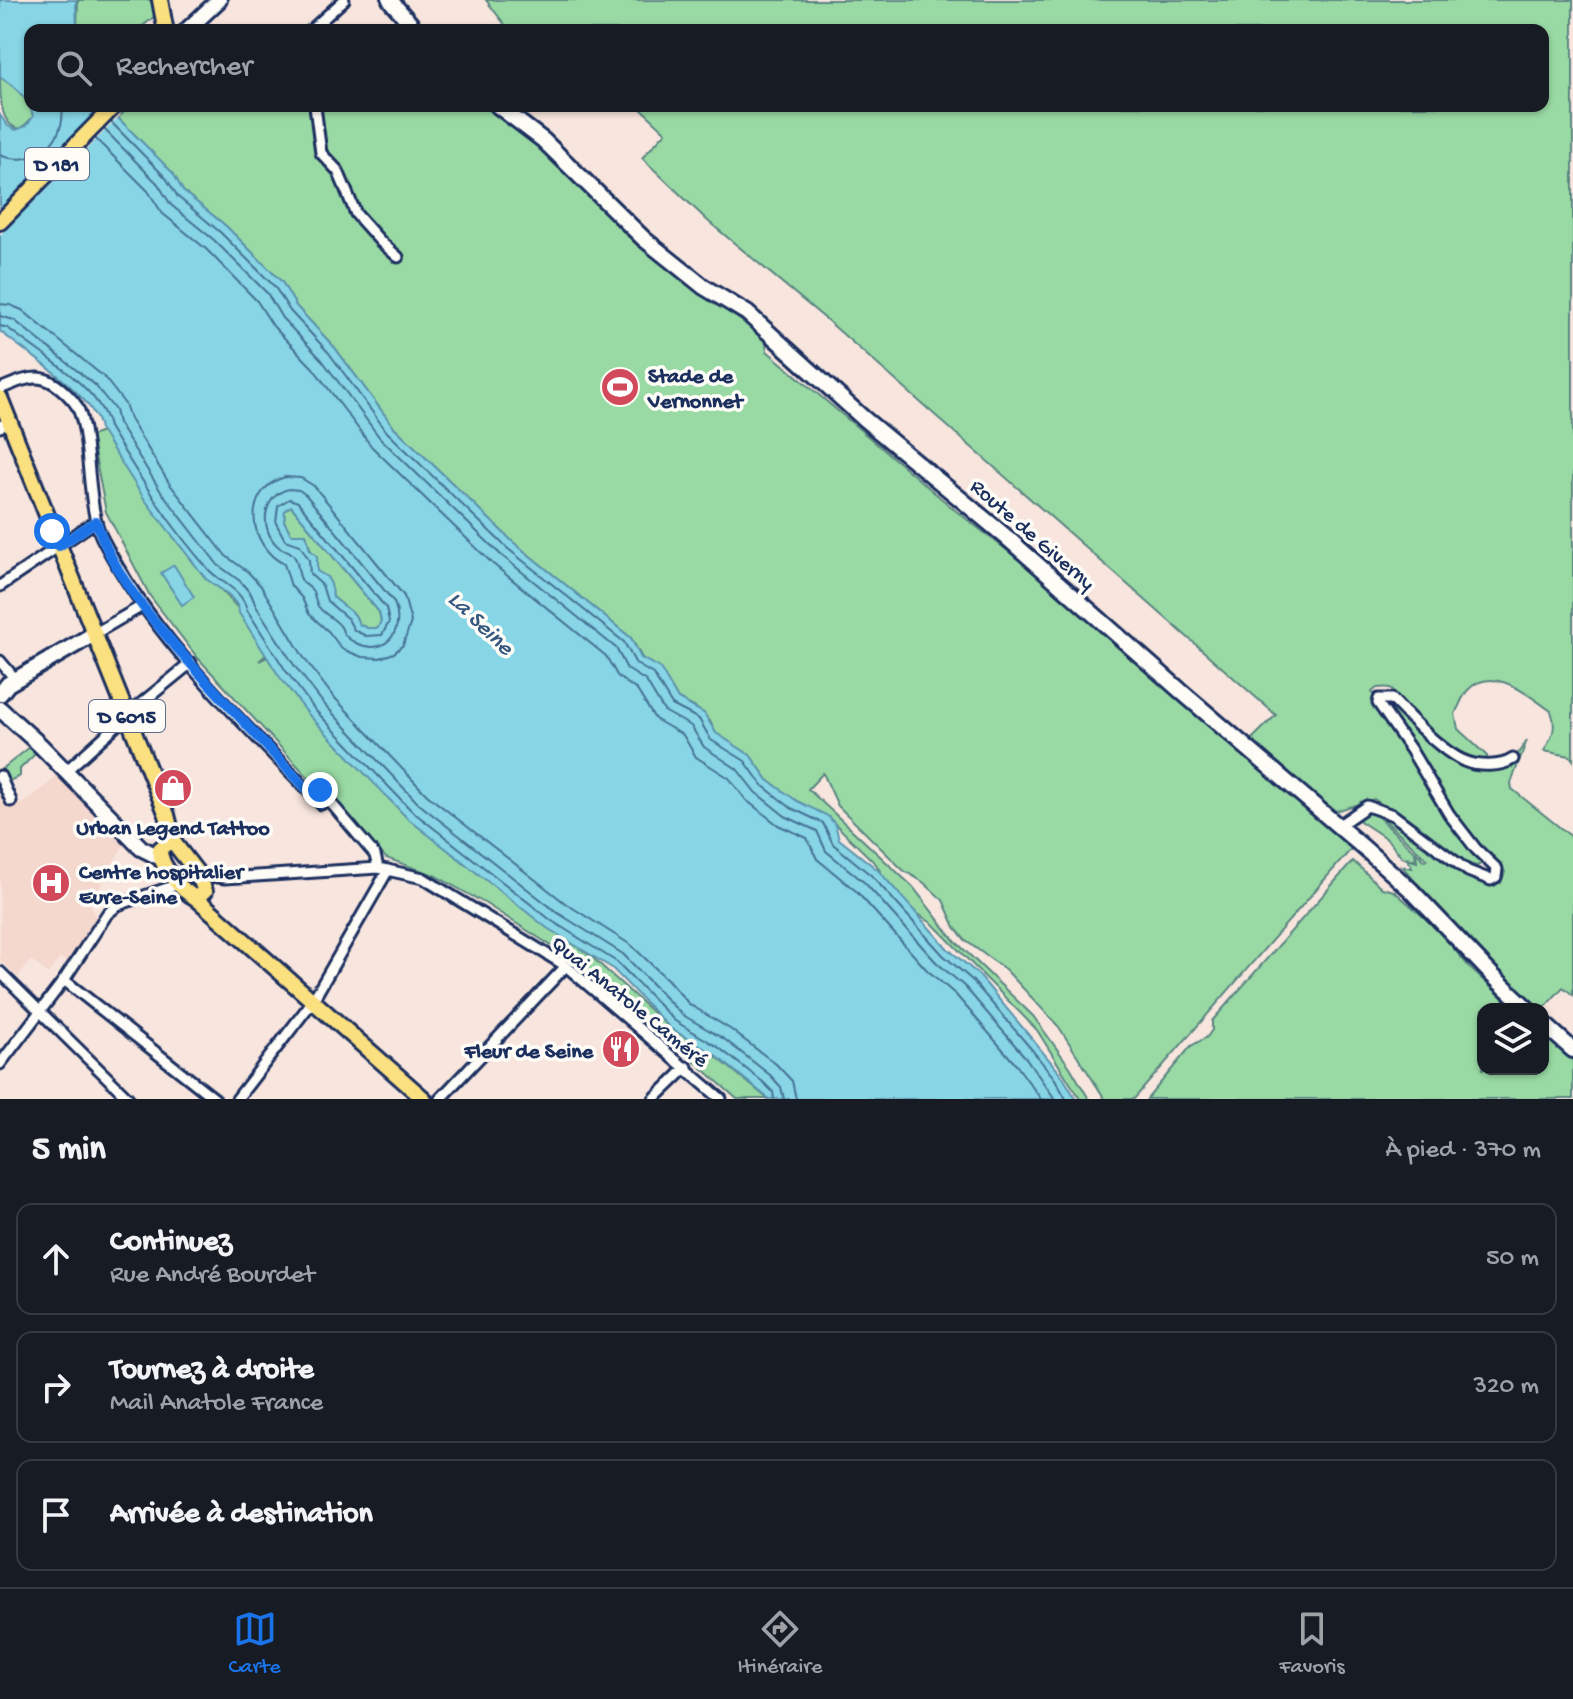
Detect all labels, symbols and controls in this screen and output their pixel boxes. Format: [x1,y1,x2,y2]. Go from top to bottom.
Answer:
search box [24,24,1549,112]
icon: search [52,46,96,90]
text: Rechercher [116,51,252,86]
road number: D 181 [25,148,89,180]
place label: Stade de Vernonnet [647,365,745,416]
sports icon: Stade de Vernonnet [599,366,641,408]
street label: Route de Giverny [964,475,1099,597]
route start [34,513,70,549]
water label: La Seine [441,586,520,664]
road number: D 6015 [89,700,165,732]
shop icon: Urban Legend Tattoo [152,767,194,809]
route end [302,772,338,808]
place label: Urban Legend Tattoo [76,817,270,843]
place label: Centre hospitalier Eure-Seine [78,861,245,912]
hospital icon: Centre hospitalier Eure-Seine [30,862,72,904]
street label: Quai Anatole Caméré [545,932,713,1075]
map controls [1477,1003,1549,1075]
button: layers [1477,1003,1549,1075]
restaurant icon: Fleur de Seine [600,1028,642,1070]
place label: Fleur de Seine [464,1040,594,1066]
text: 5 min [32,1131,106,1171]
text: À pied · 370 m [1386,1136,1541,1167]
text: Continuez [110,1226,232,1261]
icon: ahead [34,1237,78,1281]
text: 50 m [1486,1244,1539,1275]
text: Rue André Bourdet [110,1261,315,1292]
text: Tournez à droite [110,1354,314,1389]
icon: right [34,1365,78,1409]
text: 320 m [1473,1372,1539,1403]
text: Mail Anatole France [110,1389,323,1420]
icon: arrive [34,1493,78,1537]
text: Arrivée à destination [110,1498,373,1533]
tab: Carte [228,1607,281,1681]
tab: Itinéraire [738,1607,822,1681]
tab: Favoris [1279,1607,1345,1681]

